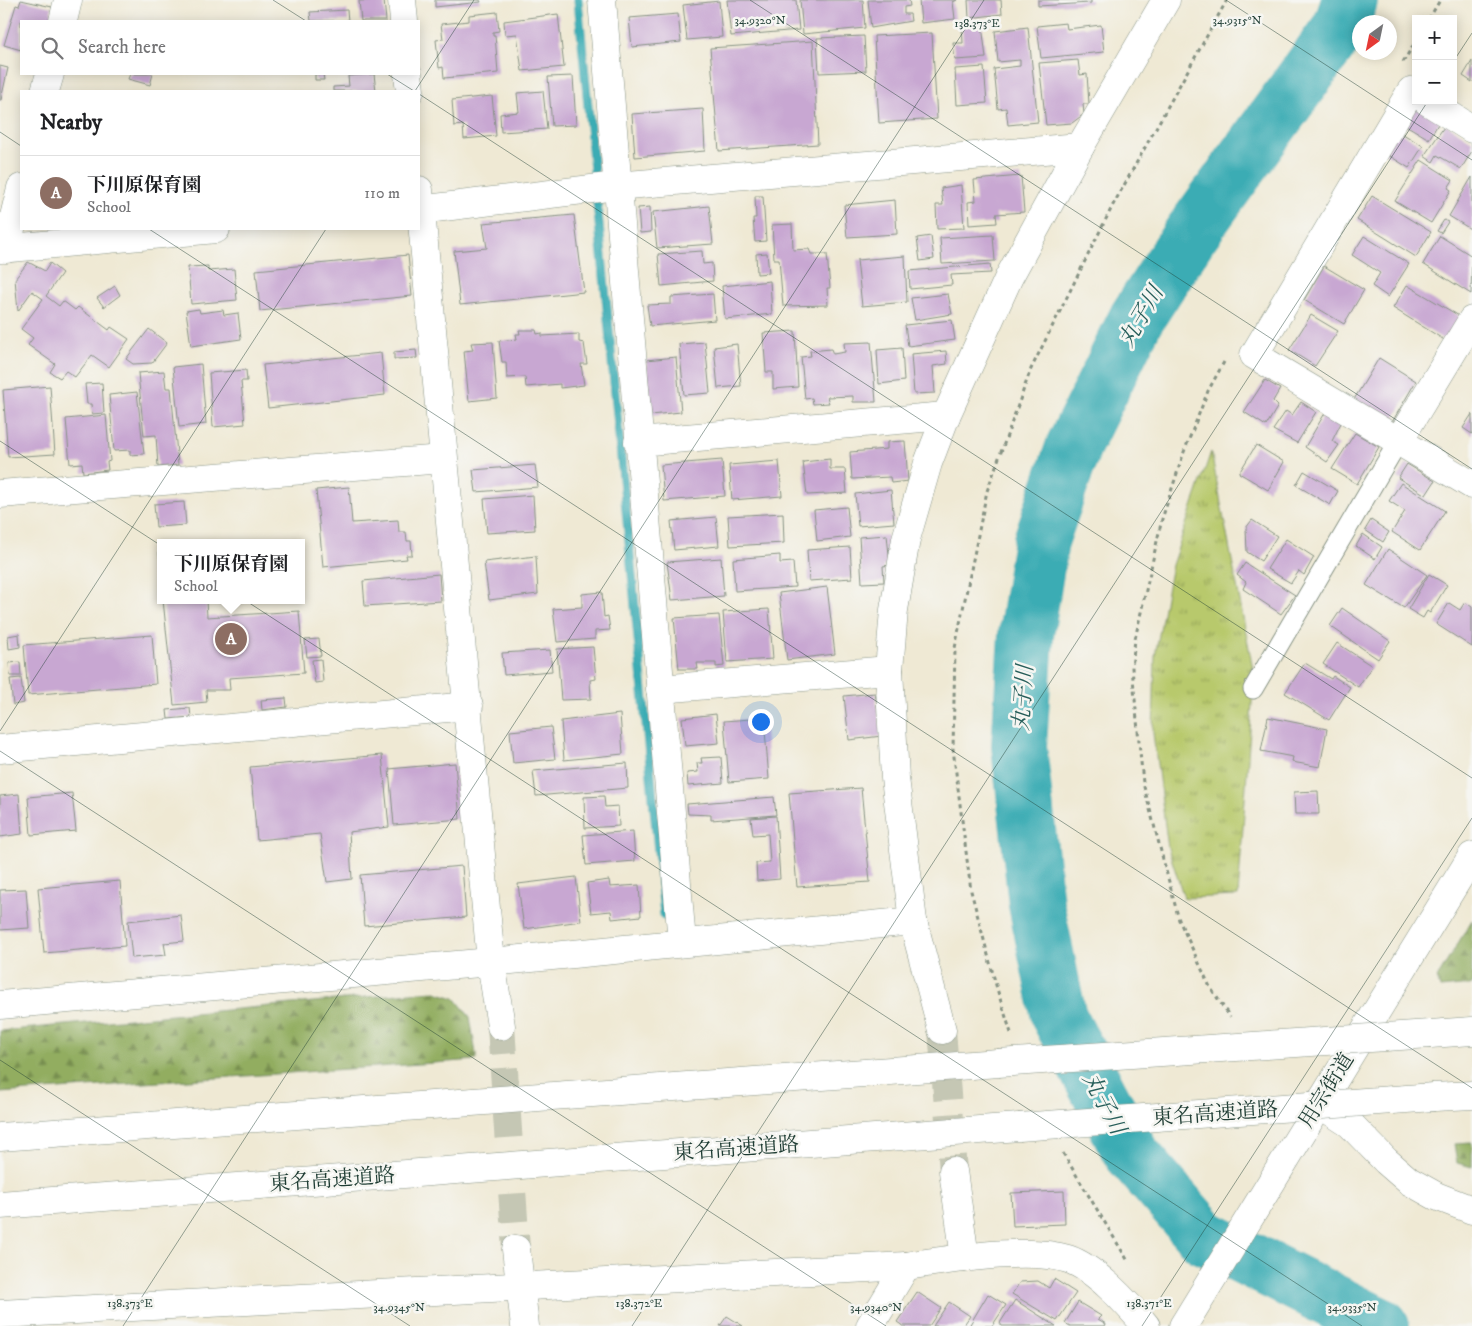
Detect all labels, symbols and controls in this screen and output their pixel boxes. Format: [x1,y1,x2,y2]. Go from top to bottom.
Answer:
text: 34.9320°N [734,13,786,28]
text: 34.9315°N [1213,13,1262,28]
north arrow [1352,15,1397,60]
map controls [1412,15,1457,105]
button: + [1412,15,1457,60]
text: 138.373°E [954,16,1000,31]
search box [20,20,420,75]
icon: search [38,34,66,62]
text: Search here [78,36,166,59]
button: − [1412,60,1457,105]
text: Nearby [40,110,102,136]
text: 下川原保育園 [87,174,201,197]
text: A [51,183,61,203]
text: 110 m [364,183,400,203]
text: School [87,197,131,217]
water label: 丸子川 [1113,280,1170,352]
popup [157,539,305,604]
text: 下川原保育園 [174,553,288,576]
text: School [174,576,218,596]
pin: A [215,620,247,658]
water label: 丸子川 [1008,662,1039,732]
your location [748,709,774,735]
street label: 用宗街道 [1294,1048,1360,1133]
water label: 丸子川 [1076,1068,1132,1141]
street label: 東名高速道路 [1151,1097,1279,1131]
street label: 東名高速道路 [672,1132,800,1166]
street label: 東名高速道路 [268,1163,396,1197]
text: 138.373°E [107,1296,153,1311]
text: 138.372°E [616,1296,663,1311]
text: 138.371°E [1126,1296,1172,1311]
text: 34.9345°N [373,1300,425,1315]
text: 34.9340°N [850,1300,902,1315]
text: 34.9335°N [1327,1300,1377,1315]

